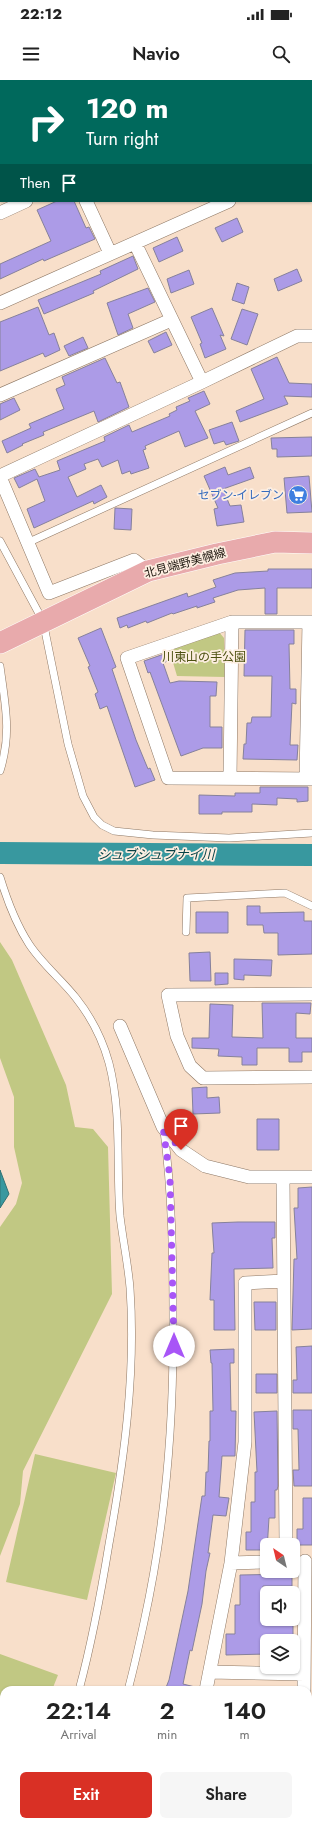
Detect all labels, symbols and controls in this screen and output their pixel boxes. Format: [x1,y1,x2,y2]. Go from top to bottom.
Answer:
text: 22:12 [20,3,62,25]
text: Navio [132,41,180,67]
icon: menu [20,43,42,65]
icon: search [270,43,292,65]
text: 120 m [86,88,169,129]
icon: right [20,96,72,148]
text: Turn right [86,126,158,152]
text: Then [20,172,50,194]
icon: arrive [58,172,80,194]
supermarket icon: セブン-イレブン [287,484,309,506]
place label: セブン-イレブン [197,486,284,504]
street label: 北見端野美幌線 [142,543,228,583]
park label: 川東山の手公園 [162,648,246,666]
water label: シュブシュブナイ川 [97,845,216,864]
pin [164,1109,198,1150]
icon: arrive [170,1115,192,1137]
position arrow [153,1325,195,1367]
north arrow [260,1538,300,1578]
map controls [260,1538,300,1674]
button: sound [260,1586,300,1626]
button: layers [260,1634,300,1674]
text: 22:14 [46,1693,111,1728]
text: 2 [160,1693,175,1728]
text: 140 [223,1693,266,1728]
text: Arrival [61,1725,96,1744]
text: min [157,1725,177,1744]
text: m [240,1725,250,1744]
button: Exit [20,1772,152,1818]
button: Share [160,1772,292,1818]

